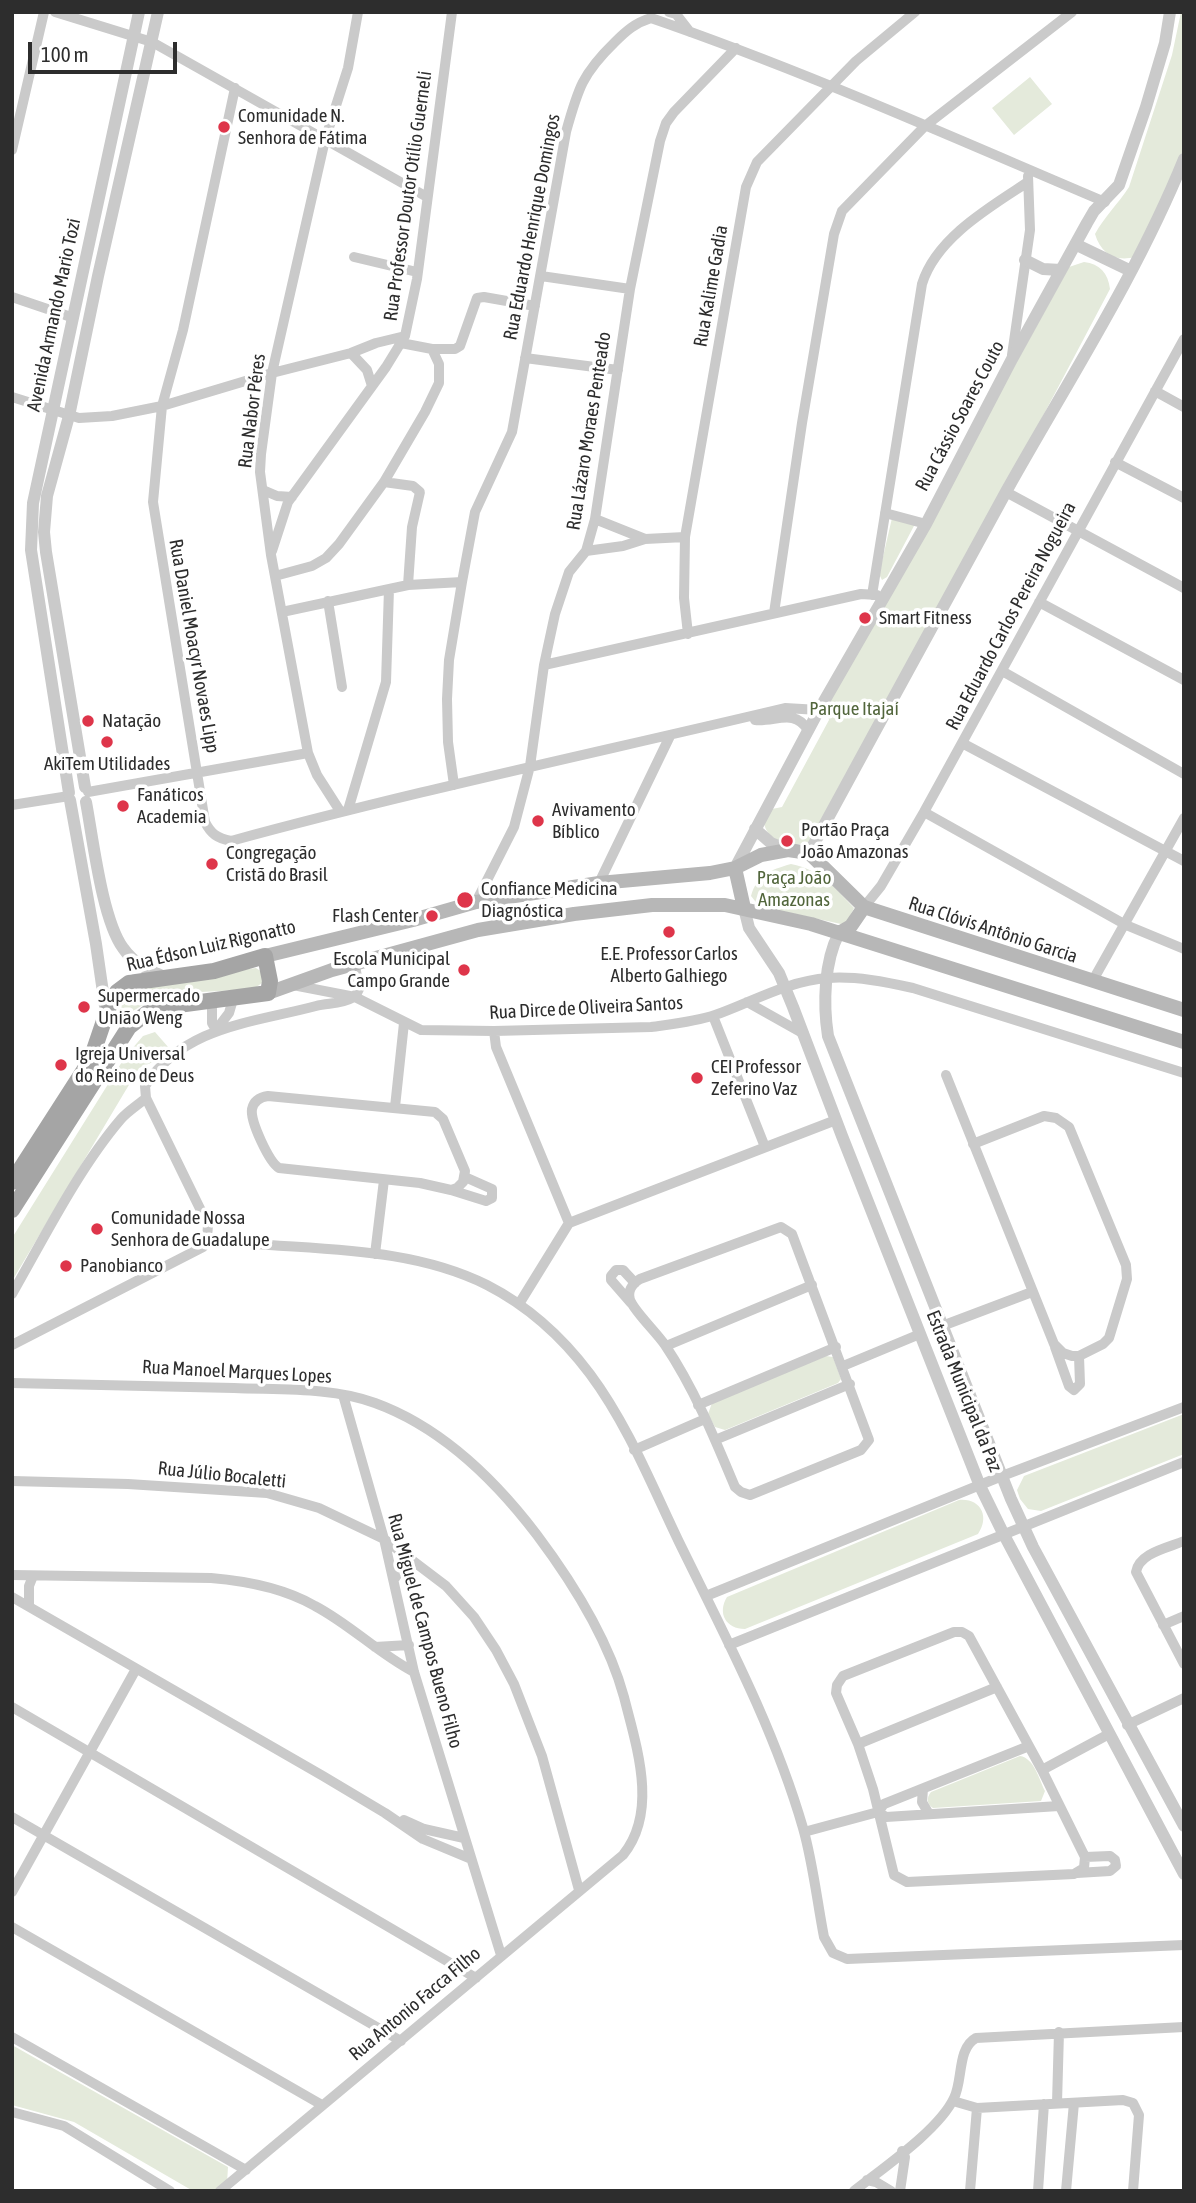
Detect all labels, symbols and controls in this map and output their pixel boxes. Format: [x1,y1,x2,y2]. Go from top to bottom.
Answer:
scale bar [32,28,180,72]
text: 100 m [41,42,89,66]
street label: Rua Professor Doutor Otílio Guerneli [379,70,437,322]
place label: Comunidade N. Senhora de Fátima [238,105,367,149]
street label: Rua Eduardo Henrique Domingos [499,112,565,342]
marker: Comunidade N. Senhora de Fátima [216,119,232,135]
street label: Avenida Armando Mario Tozi [22,216,86,414]
street label: Rua Kalime Gadia [689,223,733,349]
street label: Rua Lázaro Moraes Penteado [562,330,616,532]
street label: Rua Cássio Soares Couto [911,337,1009,495]
street label: Rua Nabor Péres [234,353,270,469]
street label: Rua Eduardo Carlos Pereira Nogueira [941,498,1081,734]
street label: Rua Daniel Moacyr Novaes Lipp [164,537,224,755]
place label: Smart Fitness [879,607,972,629]
marker: Smart Fitness [857,610,873,626]
park label: Parque Itajaí [809,698,899,720]
place label: Natação [102,710,161,732]
marker: Natação [80,713,96,729]
marker: AkiTem Utilidades [99,734,115,750]
place label: AkiTem Utilidades [44,753,170,775]
place label: Fanáticos Academia [137,784,207,828]
marker: Fanáticos Academia [115,798,131,814]
place label: Avivamento Bíblico [552,799,636,843]
marker: Avivamento Bíblico [530,813,546,829]
place label: Portão Praça João Amazonas [801,819,909,863]
marker: Portão Praça João Amazonas [779,833,795,849]
place label: Congregação Cristã do Brasil [226,842,328,886]
marker: Congregação Cristã do Brasil [204,856,220,872]
park label: Praça João Amazonas [757,867,831,911]
place label: Confiance Medicina Diagnóstica [481,878,618,922]
marker: Confiance Medicina Diagnóstica [455,890,475,910]
street label: Rua Clóvis Antônio Garcia [906,892,1080,968]
place label: Flash Center [332,905,418,927]
marker: Flash Center [424,908,440,924]
street label: Rua Édson Luiz Rigonatto [124,915,298,977]
marker: E.E. Professor Carlos Alberto Galhiego [661,924,677,940]
place label: E.E. Professor Carlos Alberto Galhiego [600,943,738,987]
place label: Escola Municipal Campo Grande [333,948,450,992]
marker: Escola Municipal Campo Grande [456,962,472,978]
place label: Supermercado União Weng [98,985,200,1029]
street label: Rua Dirce de Oliveira Santos [489,992,683,1024]
marker: Supermercado União Weng [76,999,92,1015]
place label: Igreja Universal do Reino de Deus [75,1043,194,1087]
place label: CEI Professor Zeferino Vaz [711,1056,801,1100]
marker: Igreja Universal do Reino de Deus [53,1057,69,1073]
marker: CEI Professor Zeferino Vaz [689,1070,705,1086]
place label: Comunidade Nossa Senhora de Guadalupe [111,1207,270,1251]
marker: Comunidade Nossa Senhora de Guadalupe [89,1221,105,1237]
place label: Panobianco [80,1255,163,1277]
marker: Panobianco [58,1258,74,1274]
street label: Estrada Municipal da Paz [921,1307,1007,1475]
street label: Rua Manoel Marques Lopes [142,1356,332,1388]
street label: Rua Júlio Bocaletti [157,1457,287,1493]
street label: Rua Miguel de Campos Bueno Filho [383,1511,467,1751]
street label: Rua Antonio Facca Filho [345,1942,485,2066]

